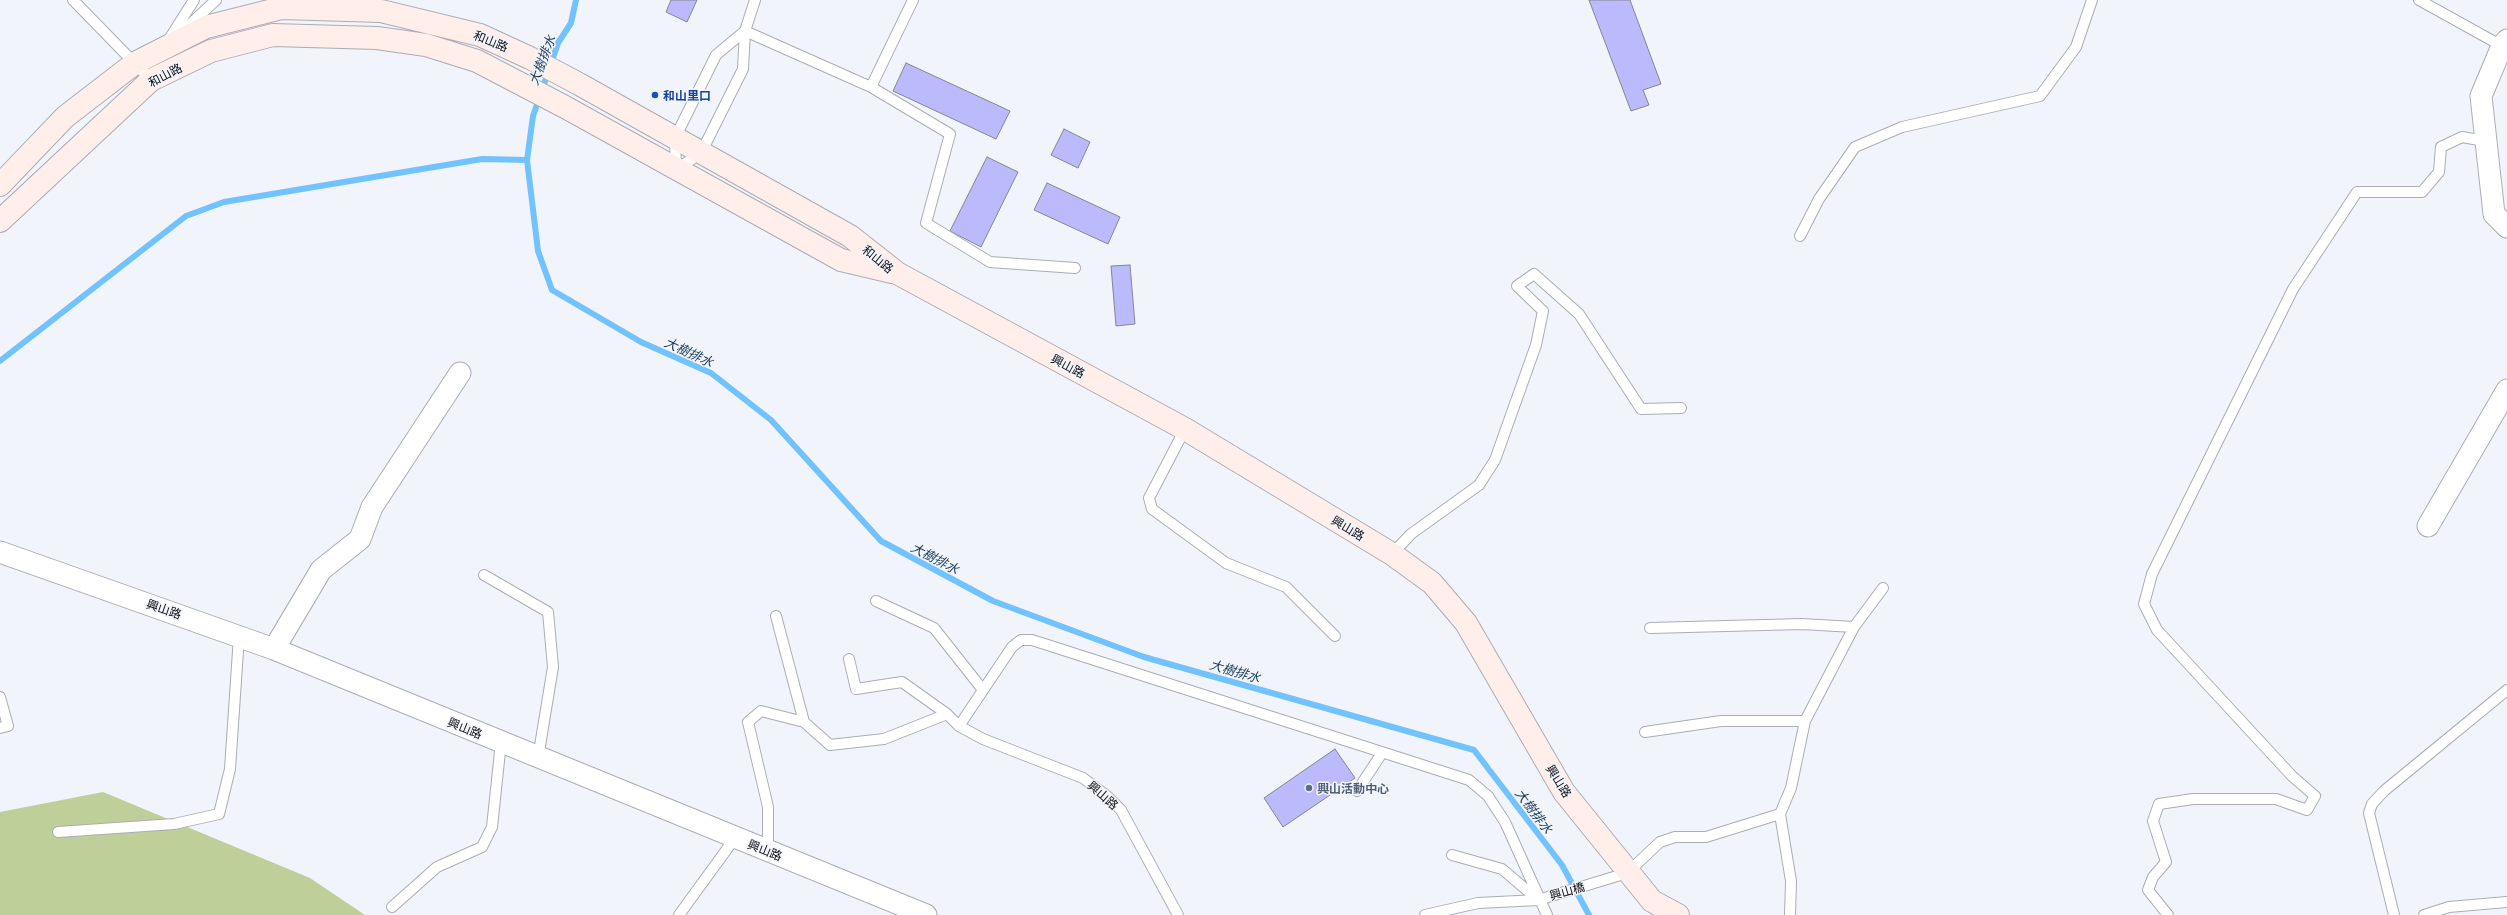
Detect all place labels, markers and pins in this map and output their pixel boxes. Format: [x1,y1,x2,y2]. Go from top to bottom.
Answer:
place label: 和山里口 [663,88,711,102]
marker: 和山里口 [650,90,660,100]
place label: 興山活動中心 [1317,781,1389,795]
marker: 興山活動中心 [1304,783,1314,793]

